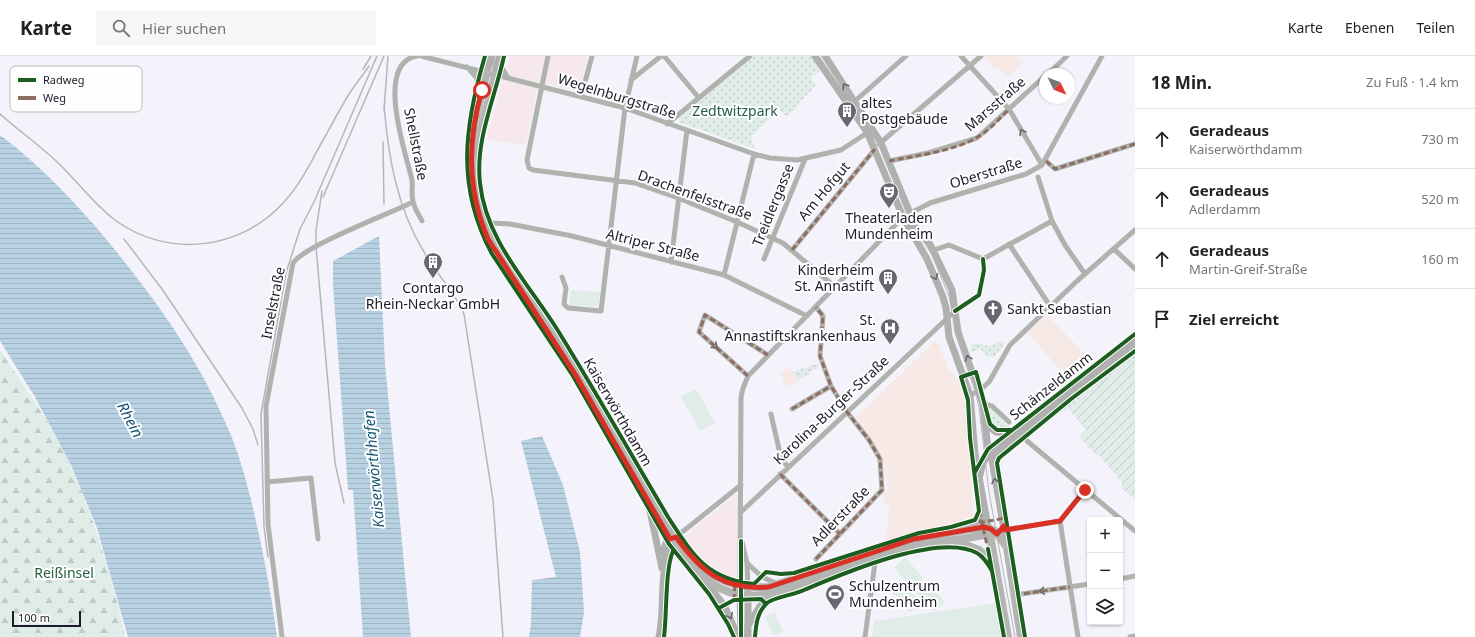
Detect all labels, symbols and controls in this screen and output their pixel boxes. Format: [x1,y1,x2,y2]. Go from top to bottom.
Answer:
search box [96,10,376,46]
text: Karte [20,15,72,41]
icon: search [110,17,132,39]
text: Hier suchen [142,18,226,38]
text: Karte [1288,18,1323,37]
text: Ebenen [1345,18,1395,37]
text: Teilen [1417,18,1455,37]
legend [10,66,142,112]
street label: Wegelnburgstraße [556,68,679,123]
north arrow [1039,68,1075,104]
text: 18 Min. [1151,71,1212,94]
text: Radweg [43,72,84,87]
street label: Marsstraße [960,72,1029,135]
text: Zu Fuß · 1.4 km [1366,73,1459,91]
route start [473,81,491,99]
one-way arrow [842,83,850,90]
text: Weg [43,90,66,105]
place label: altes Postgebäude [861,93,948,128]
building icon: altes Postgebäude [836,100,858,128]
park label: Zedtwitzpark [692,101,778,120]
street label: Shellstraße [400,106,433,182]
text: Geradeaus [1189,120,1269,140]
icon: ahead [1151,128,1173,150]
one-way arrow [1020,129,1027,136]
text: 730 m [1421,130,1459,148]
text: Kaiserwörthdamm [1189,140,1302,158]
street label: Oberstraße [947,152,1025,193]
street label: Am Hofgut [793,157,854,224]
street label: Treidlergasse [747,161,798,249]
street label: Drachenfelsstraße [635,165,755,224]
text: Geradeaus [1189,180,1269,200]
theatre icon: Theaterladen Mundenheim [878,181,900,209]
icon: ahead [1151,188,1173,210]
text: 520 m [1421,190,1459,208]
text: Adlerdamm [1189,200,1261,218]
place label: Theaterladen Mundenheim [845,208,933,243]
street label: Altriper Straße [604,224,702,265]
text: Geradeaus [1189,240,1269,260]
icon: ahead [1151,248,1173,270]
text: 160 m [1421,250,1459,268]
building icon: Contargo Rhein-Neckar GmbH [422,251,444,279]
place label: Kinderheim St. Annastift [795,260,874,295]
text: Martin-Greif-Straße [1189,260,1307,278]
street label: Inselstraße [256,265,289,341]
building icon: Kinderheim St. Annastift [877,267,899,295]
one-way arrow [930,273,938,281]
place label: Contargo Rhein-Neckar GmbH [366,278,500,313]
church icon: Sankt Sebastian [982,298,1004,326]
place label: Sankt Sebastian [1007,299,1111,318]
icon: arrive [1151,308,1173,330]
text: Ziel erreicht [1189,309,1279,329]
place label: St. Annastiftskrankenhaus [725,310,876,345]
hospital icon: St. Annastiftskrankenhaus [879,317,901,345]
one-way arrow [710,341,717,348]
street label: Schänzeldamm [1005,347,1096,424]
street label: Karolina-Burger-Straße [769,351,893,468]
street label: Kaiserwörthdamm [580,354,657,469]
one-way arrow [964,354,972,361]
water label: Rhein [113,398,148,441]
water label: Kaiserwörthhafen [358,410,388,529]
one-way arrow [991,478,999,484]
street label: Adlerstraße [806,481,873,550]
route end [1076,481,1094,499]
map controls [1087,517,1123,625]
button: + [1087,517,1123,553]
button: − [1087,553,1123,589]
park label: Reißinsel [34,563,94,582]
place label: Schulzentrum Mundenheim [849,576,940,611]
sports icon: Schulzentrum Mundenheim [824,583,846,611]
one-way arrow [1039,586,1045,595]
button: layers [1087,589,1123,625]
scale bar [12,609,81,628]
text: 100 m [18,610,50,625]
one-way arrow [725,612,733,619]

